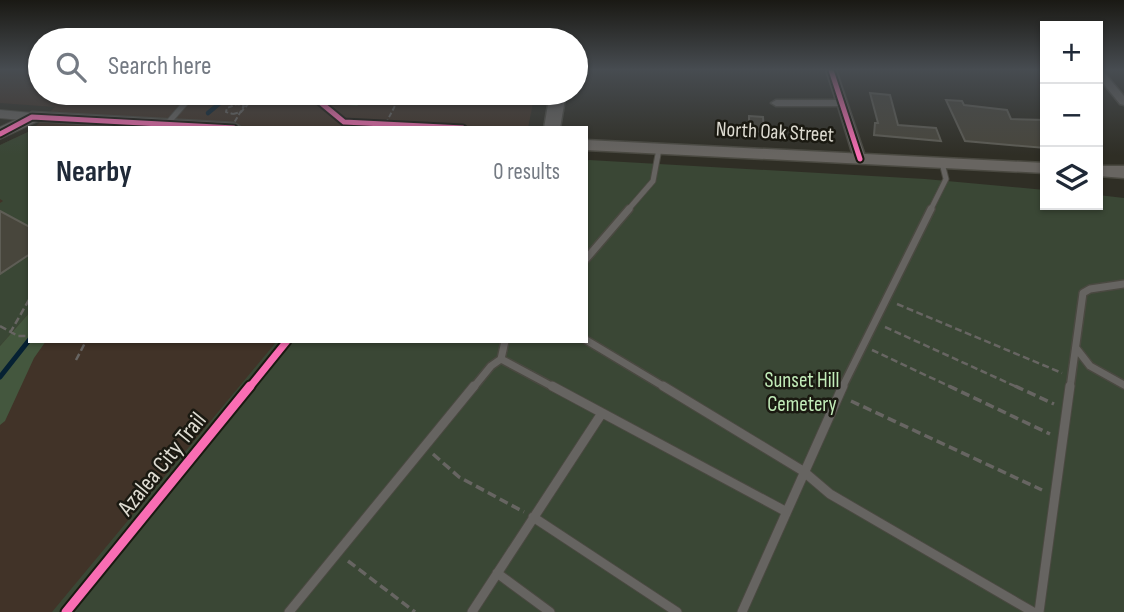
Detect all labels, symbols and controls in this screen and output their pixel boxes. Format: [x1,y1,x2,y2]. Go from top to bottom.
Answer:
map controls [1040,21,1103,210]
button: + [1040,21,1103,84]
search box [28,28,588,105]
icon: search [52,48,90,86]
text: Search here [108,51,211,82]
button: − [1040,84,1103,147]
street label: North Oak Street [715,116,835,148]
button: layers [1040,147,1103,210]
text: Nearby [56,154,132,190]
text: 0 results [493,158,560,186]
park label: Sunset Hill Cemetery [765,368,839,417]
street label: Azalea City Trail [111,406,213,522]

